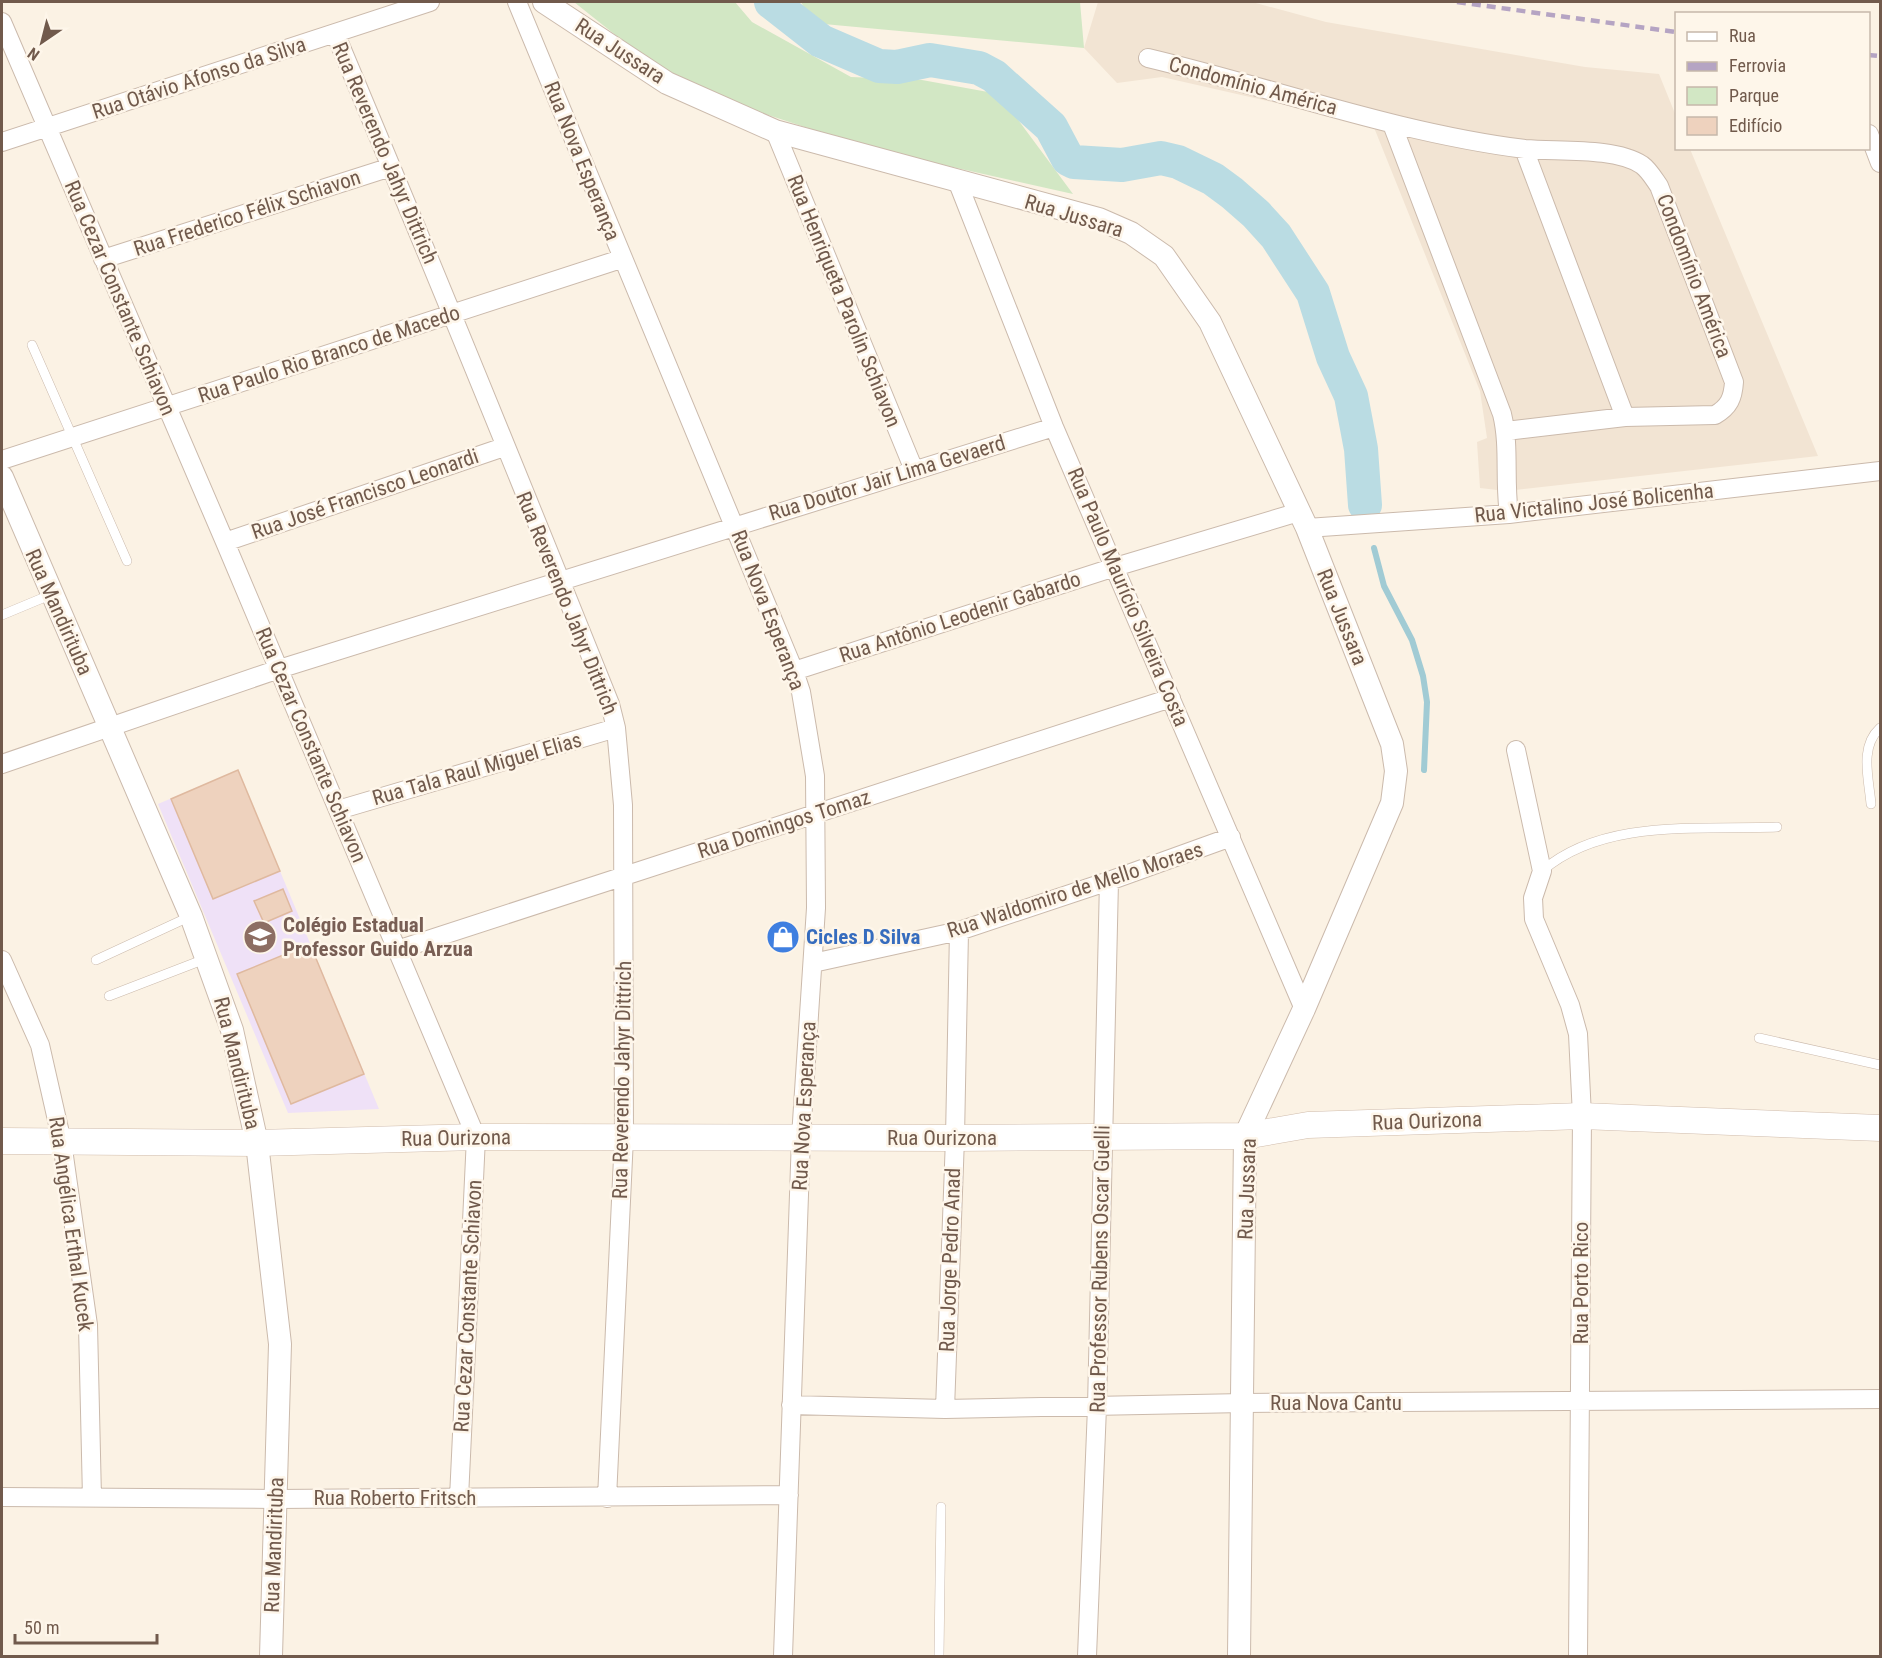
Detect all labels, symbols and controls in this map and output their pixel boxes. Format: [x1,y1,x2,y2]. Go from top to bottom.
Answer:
north arrow [12,12,72,72]
legend [1675,12,1870,150]
street label: Rua Jussara [571,13,669,89]
text: Rua [1729,25,1756,46]
street label: Rua Otávio Afonso da Silva [89,32,309,124]
street label: Rua Reverendo Jahyr Dittrich [327,39,443,267]
text: N [24,43,43,64]
street label: Condomínio América [1166,52,1340,120]
text: Ferrovia [1729,55,1786,76]
street label: Rua Nova Esperança [539,78,625,244]
text: Parque [1729,85,1779,106]
text: Edifício [1729,115,1782,136]
street label: Rua Frederico Félix Schiavon [131,165,363,261]
street label: Rua Henriqueta Parolin Schiavon [782,171,906,431]
street label: Rua Cezar Constante Schiavon [60,177,180,419]
street label: Rua Jussara [1022,190,1126,242]
street label: Condomínio América [1652,191,1736,361]
street label: Rua Paulo Rio Branco de Macedo [195,300,463,408]
street label: Rua Doutor Jair Lima Gevaerd [766,431,1008,525]
street label: Rua José Francisco Leonardi [248,444,482,544]
street label: Rua Paulo Maurício Silveira Costa [1063,464,1193,730]
street label: Rua Victalino José Bolicenha [1473,479,1715,527]
street label: Rua Reverendo Jahyr Dittrich [511,488,623,718]
street label: Rua Nova Esperança [726,527,810,693]
street label: Rua Mandirituba [20,545,98,679]
street label: Rua Jussara [1312,565,1372,669]
street label: Rua Antônio Leodenir Gabardo [836,567,1084,667]
street label: Rua Cezar Constante Schiavon [251,624,371,866]
street label: Rua Tala Raul Miguel Elias [370,728,584,810]
street label: Rua Domingos Tomaz [695,785,873,863]
street label: Rua Waldomiro de Mello Moraes [944,837,1206,943]
place label: Colégio Estadual Professor Guido Arzua [283,913,473,961]
school or university icon: Colégio Estadual Professor Guido Arzua [242,919,278,955]
shop icon: Cicles D Silva [765,919,801,955]
place label: Cicles D Silva [806,925,921,949]
street label: Rua Reverendo Jahyr Dittrich [608,961,636,1199]
street label: Rua Mandirituba [209,994,265,1132]
street label: Rua Nova Esperança [788,1021,820,1191]
street label: Rua Ourizona [1372,1107,1482,1135]
street label: Rua Angélica Erthal Kucek [44,1115,98,1333]
street label: Rua Ourizona [401,1125,511,1151]
street label: Rua Professor Rubens Oscar Guelli [1085,1125,1115,1413]
street label: Rua Ourizona [887,1126,997,1150]
street label: Rua Jussara [1233,1138,1261,1240]
street label: Rua Jorge Pedro Anad [935,1168,965,1352]
street label: Rua Cezar Constante Schiavon [449,1179,487,1433]
street label: Rua Porto Rico [1569,1222,1593,1344]
street label: Rua Nova Cantu [1270,1391,1402,1415]
street label: Rua Mandirituba [260,1477,288,1613]
street label: Rua Roberto Fritsch [313,1486,477,1510]
scale bar [15,1607,158,1645]
text: 50 m [24,1617,59,1638]

